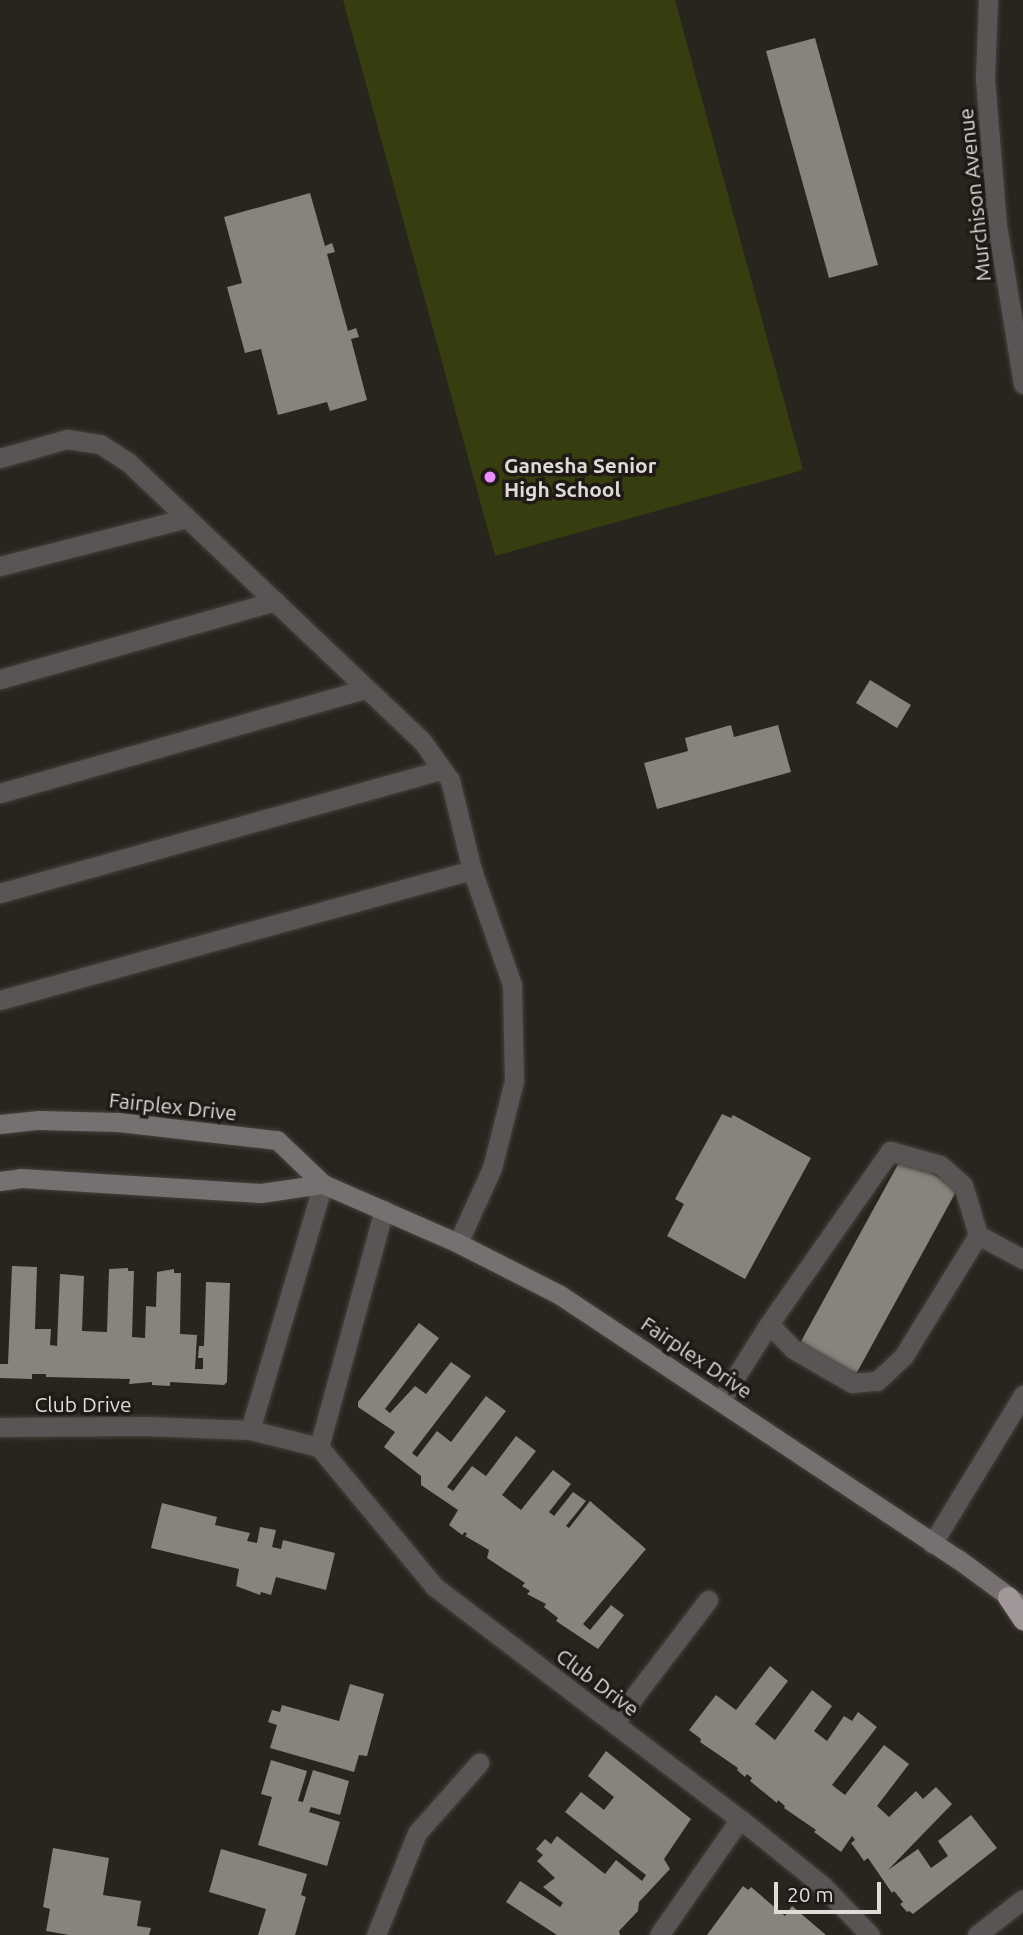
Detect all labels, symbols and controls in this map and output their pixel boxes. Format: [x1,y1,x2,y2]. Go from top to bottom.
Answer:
street label: Murchison Avenue [952,107,996,283]
place label: Ganesha Senior High School [504,452,656,502]
marker: Ganesha Senior High School [482,469,498,485]
street label: Fairplex Drive [108,1087,238,1125]
street label: Fairplex Drive [637,1311,757,1403]
street label: Club Drive [34,1391,132,1417]
street label: Club Drive [552,1643,644,1721]
scale bar [778,1868,885,1912]
text: 20 m [787,1882,834,1906]

